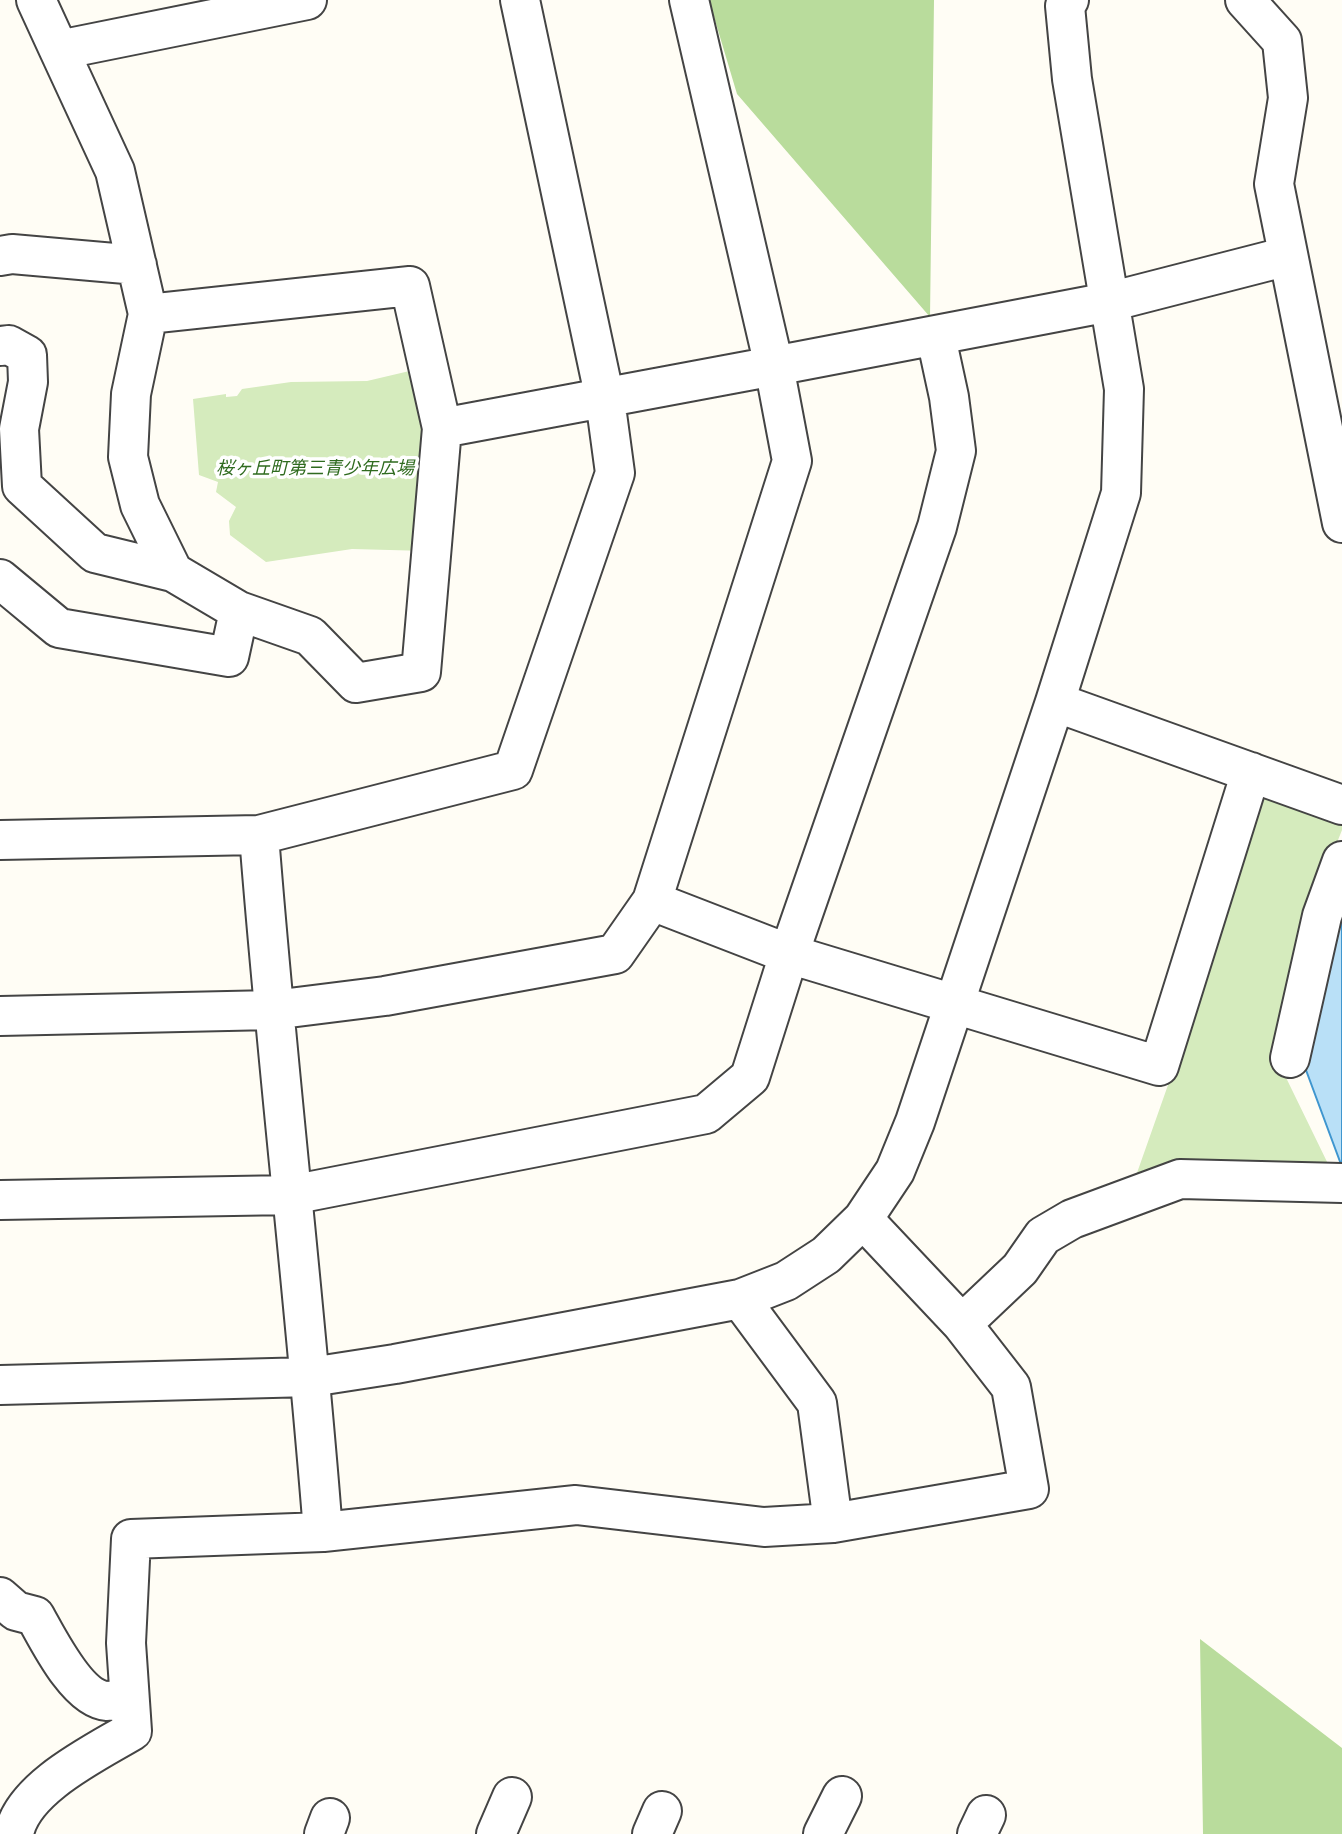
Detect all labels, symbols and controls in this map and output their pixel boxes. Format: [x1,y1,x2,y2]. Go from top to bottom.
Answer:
park label: 桜ヶ丘町第三青少年広場 [216,457,414,479]

